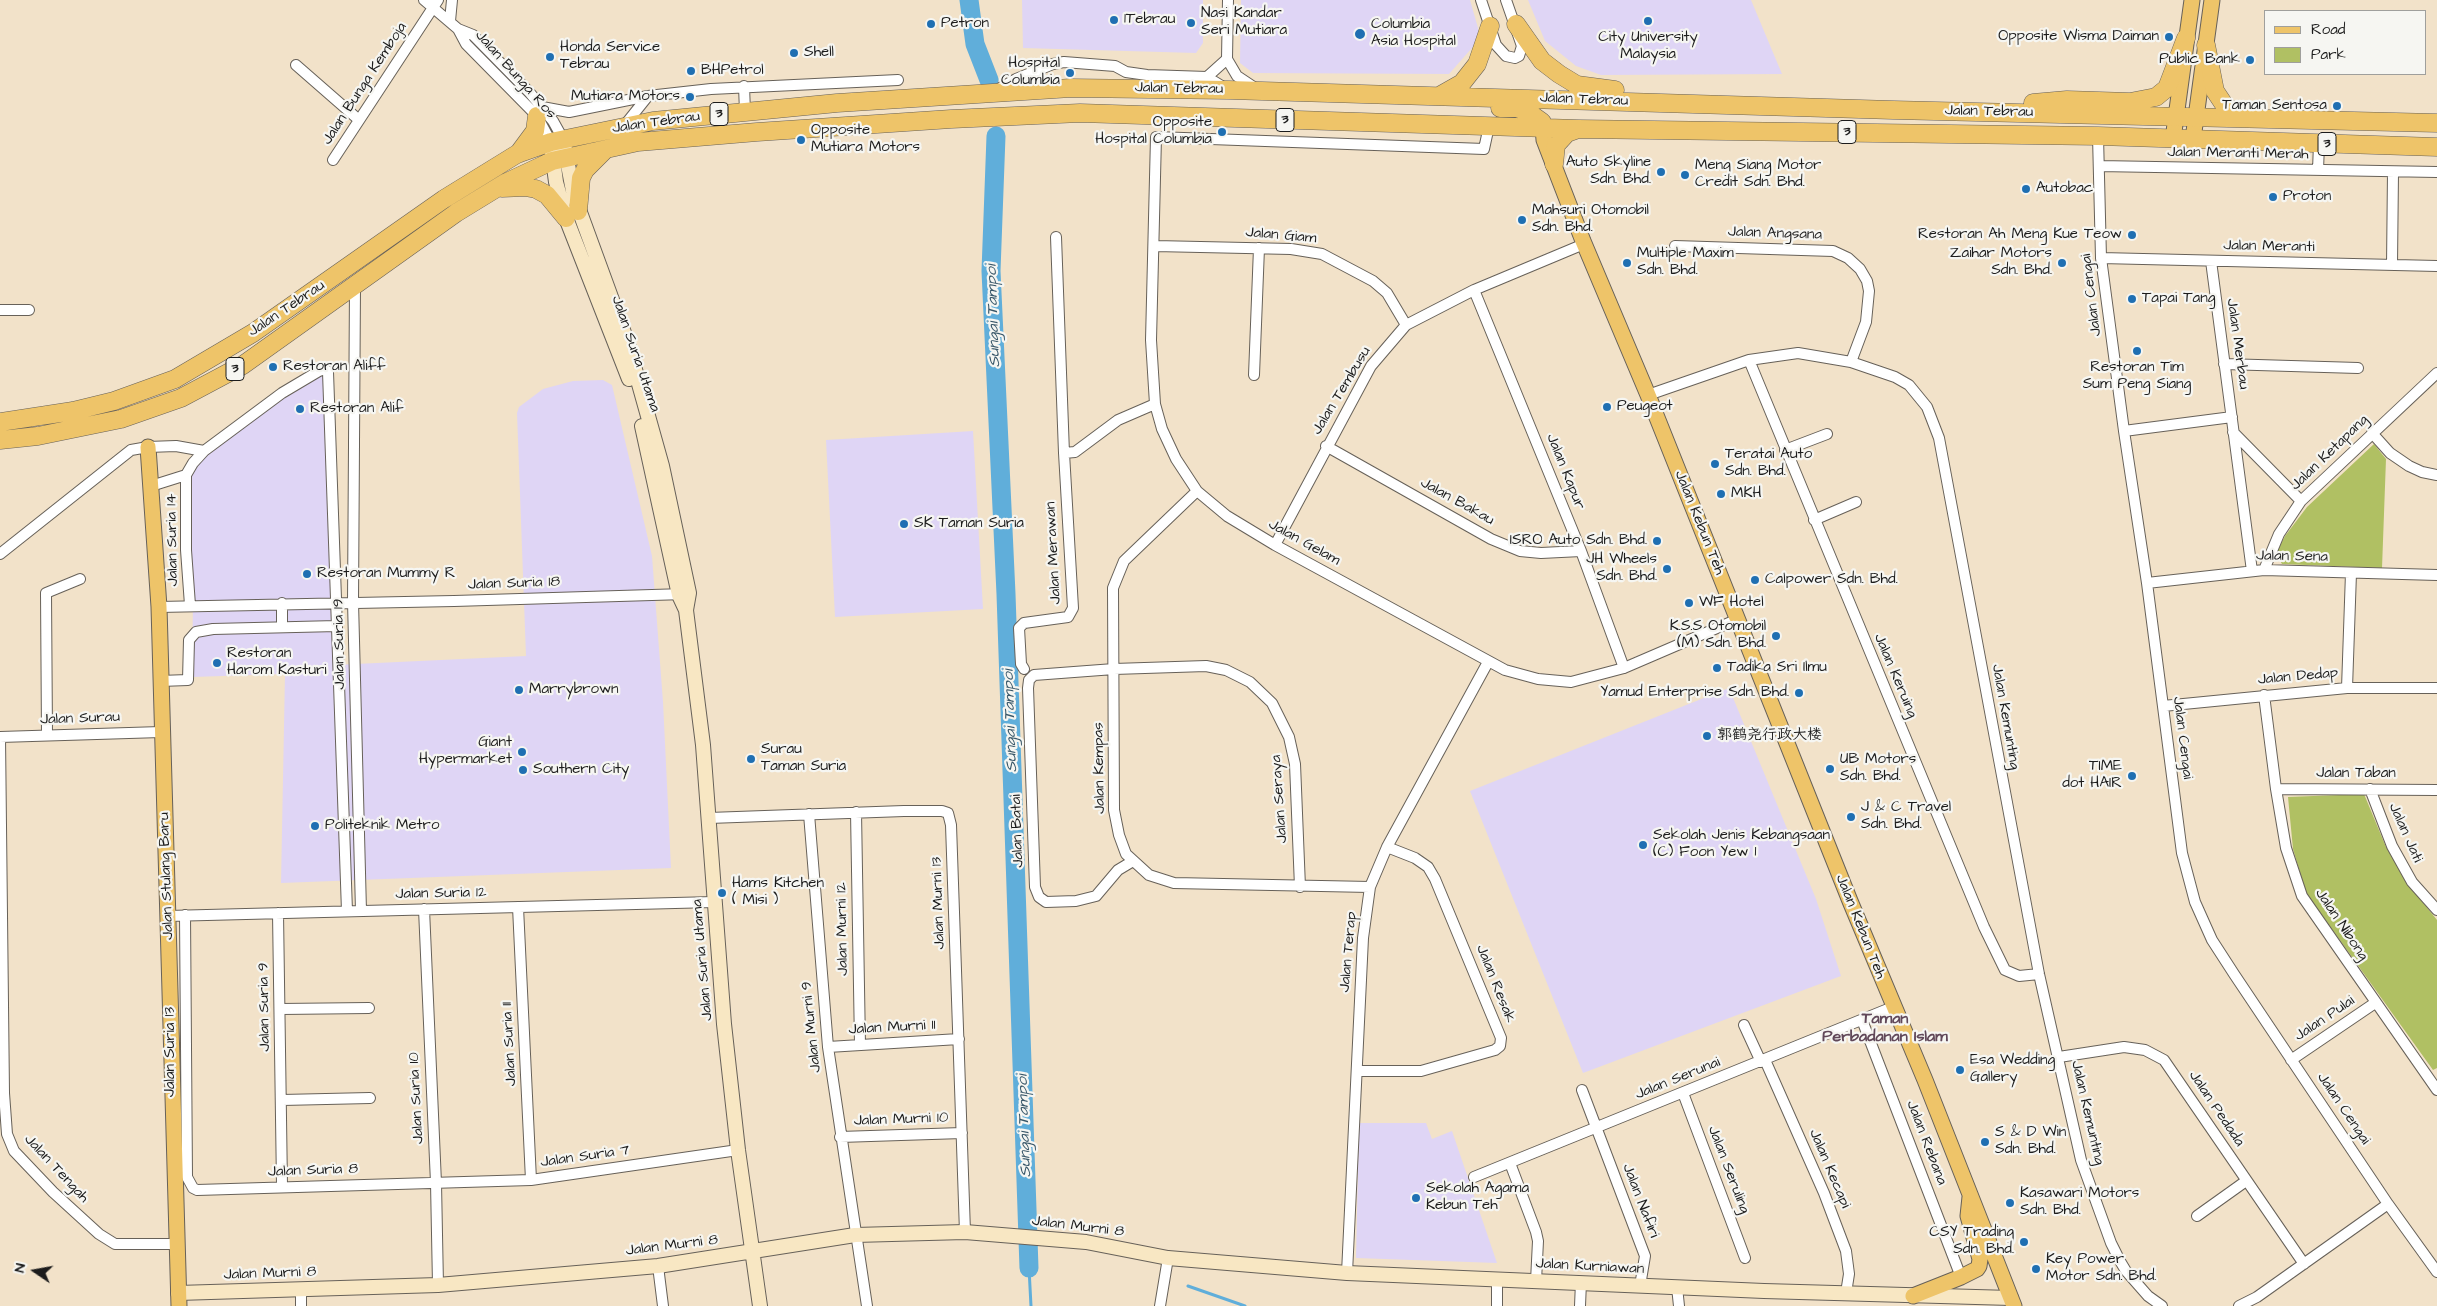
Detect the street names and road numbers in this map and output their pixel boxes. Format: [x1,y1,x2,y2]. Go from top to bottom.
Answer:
street label: Jalan Bunga Kemboja [319,19,411,149]
street label: Jalan Bunga Ros [471,27,559,123]
street label: Jalan Tebrau [1135,79,1223,99]
street label: Jalan Tebrau [1539,89,1629,111]
road number: 3 [710,102,728,126]
street label: Jalan Tebrau [1945,102,2033,122]
street label: Jalan Tebrau [611,108,701,138]
road number: 3 [1276,108,1294,132]
road number: 3 [1838,120,1856,144]
road number: 3 [2318,132,2336,156]
street label: Jalan Meranti Merah [2167,144,2309,164]
street label: Jalan Angsana [1728,223,1822,245]
street label: Jalan Giam [1245,224,1317,248]
street label: Jalan Meranti [2223,237,2315,257]
street label: Jalan Cengai [2078,253,2106,337]
street label: Jalan Tebrau [245,277,329,341]
street label: Jalan Suria Utama [607,293,663,415]
street label: Jalan Merbau [2222,297,2252,391]
street label: Jalan Tembusu [1309,344,1375,438]
road number: 3 [226,358,244,380]
street label: Jalan Ketapang [2287,411,2373,495]
street label: Jalan Kapur [1542,432,1588,512]
street label: Jalan Kebun Teh [1670,468,1728,578]
street label: Jalan Bakau [1417,474,1497,530]
street label: Jalan Suria 14 [163,494,183,586]
street label: Jalan Merawan [1042,501,1066,605]
street label: Jalan Gelam [1265,516,1343,570]
street label: Jalan Sena [2256,547,2328,567]
street label: Jalan Suria 18 [468,573,560,595]
street label: Jalan Suria 19 [330,598,350,690]
street label: Jalan Keruing [1869,631,1921,721]
street label: Jalan Kemunting [1987,663,2023,771]
street label: Jalan Dedap [2257,665,2339,689]
street label: Jalan Cengai [2168,696,2196,780]
street label: Jalan Surau [40,709,120,729]
street label: Jalan Kempas [1090,722,1110,814]
street label: Jalan Seraya [1268,754,1292,844]
street label: Jalan Taban [2316,765,2396,783]
street label: Jalan Batai [1008,794,1028,868]
street label: Jalan Jati [2384,801,2426,865]
street label: Jalan Stulang Baru [156,812,178,940]
street label: Jalan Murni 13 [928,856,950,950]
street label: Jalan Kebun Teh [1831,872,1889,982]
street label: Jalan Murni 12 [833,882,853,976]
street label: Jalan Suria 12 [395,884,487,904]
street label: Jalan Nibong [2310,886,2372,964]
street label: Jalan Suria Utama [689,898,717,1022]
street label: Jalan Terap [1337,911,1361,993]
street label: Jalan Resak [1471,942,1519,1026]
street label: Jalan Suria 9 [255,962,275,1052]
street label: Jalan Murni 9 [798,980,826,1074]
street label: Jalan Pulai [2292,992,2358,1046]
street label: Jalan Suria 11 [499,1001,521,1087]
street label: Jalan Suria 13 [162,1007,180,1097]
street label: Jalan Murni 11 [848,1017,936,1039]
street label: Jalan Suria 10 [406,1052,428,1144]
street label: Jalan Serunai [1633,1054,1723,1104]
street label: Jalan Kemunting [2066,1059,2108,1167]
street label: Jalan Pedada [2184,1068,2248,1150]
street label: Jalan Cengai [2312,1070,2374,1148]
street label: Jalan Rebana [1902,1098,1950,1188]
street label: Jalan Murni 10 [853,1109,949,1131]
street label: Jalan Seruling [1703,1124,1753,1216]
street label: Jalan Kecapi [1804,1127,1854,1211]
street label: Jalan Tengah [20,1131,92,1207]
street label: Jalan Suria 7 [539,1142,631,1172]
street label: Jalan Suria 8 [268,1160,358,1182]
street label: Jalan Nafiri [1618,1161,1662,1241]
street label: Jalan Murni 8 [1031,1212,1125,1242]
street label: Jalan Murni 8 [625,1231,719,1261]
street label: Jalan Kurniawan [1535,1255,1645,1279]
street label: Jalan Murni 8 [223,1263,317,1285]

